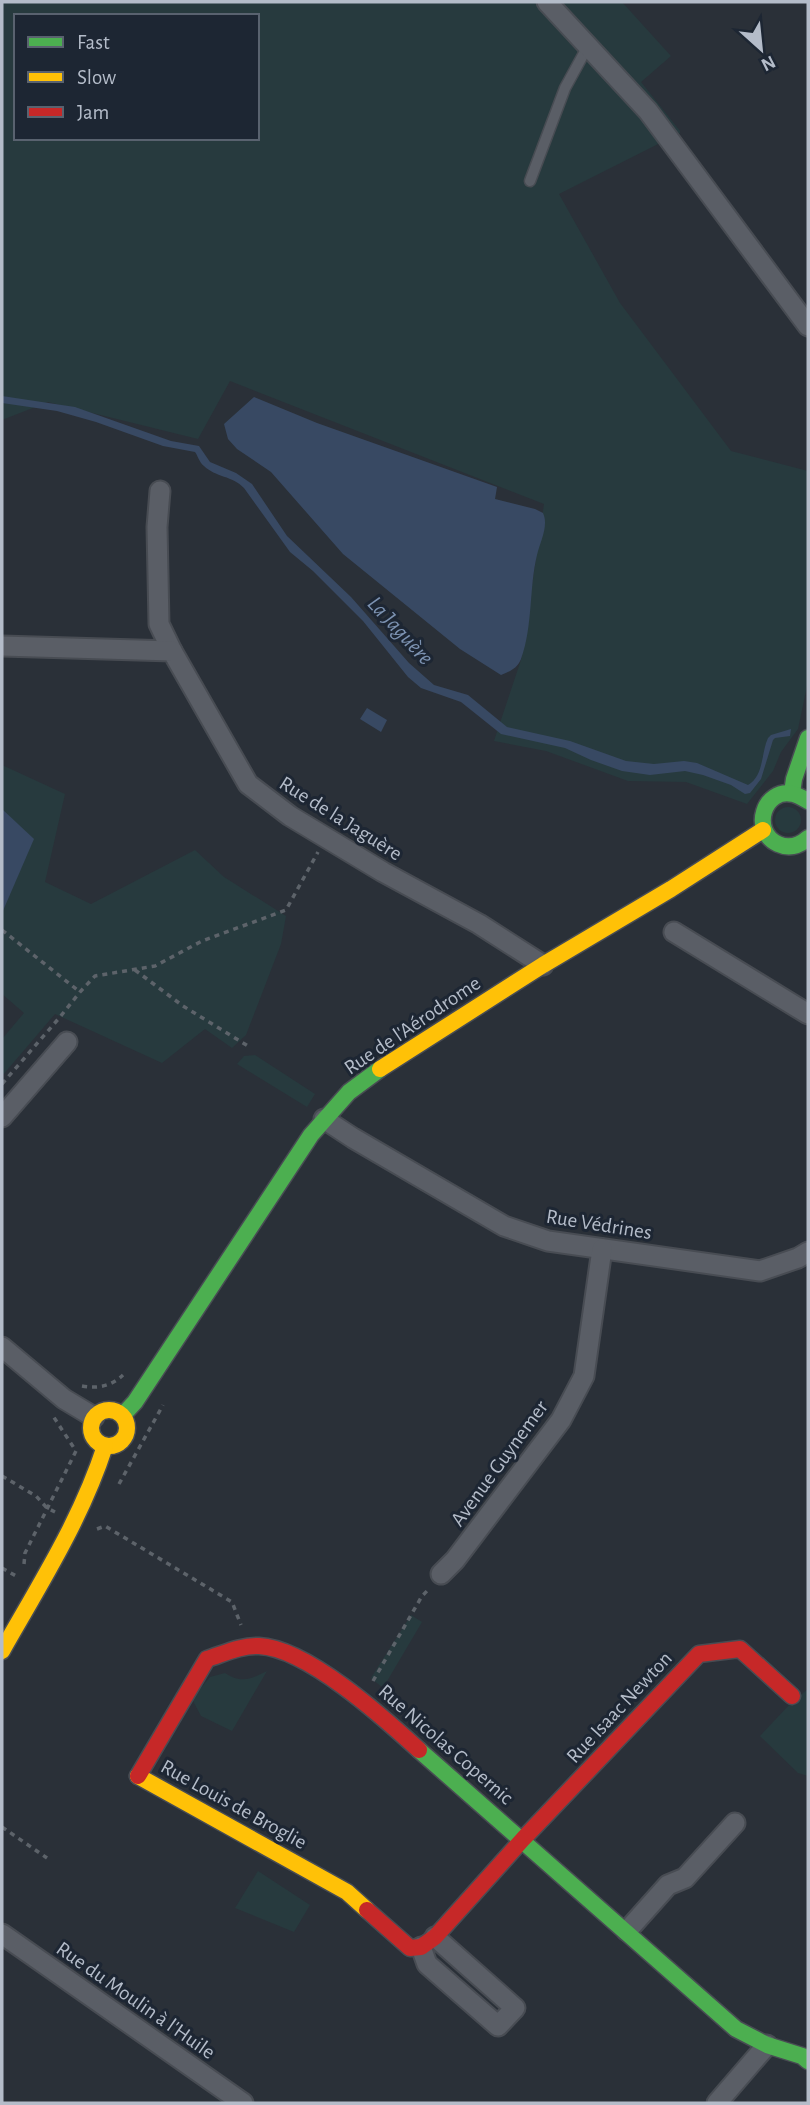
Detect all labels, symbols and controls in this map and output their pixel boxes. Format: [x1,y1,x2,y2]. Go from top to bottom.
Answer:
legend [14,14,259,140]
north arrow [726,14,796,84]
text: Fast [77,32,110,53]
text: N [758,51,778,74]
text: Slow [77,67,116,88]
text: Jam [77,102,109,123]
water label: La Jaguère [363,592,437,670]
street label: Rue de la Jaguère [276,772,406,864]
street label: Rue de l'Aérodrome [340,972,484,1079]
street label: Rue Védrines [545,1206,653,1243]
street label: Avenue Guynemer [447,1396,552,1530]
street label: Rue Isaac Newton [563,1647,676,1767]
street label: Rue Nicolas Copernic [374,1680,517,1808]
street label: Rue Louis de Broglie [157,1756,310,1853]
street label: Rue du Moulin à l'Huile [52,1938,219,2063]

